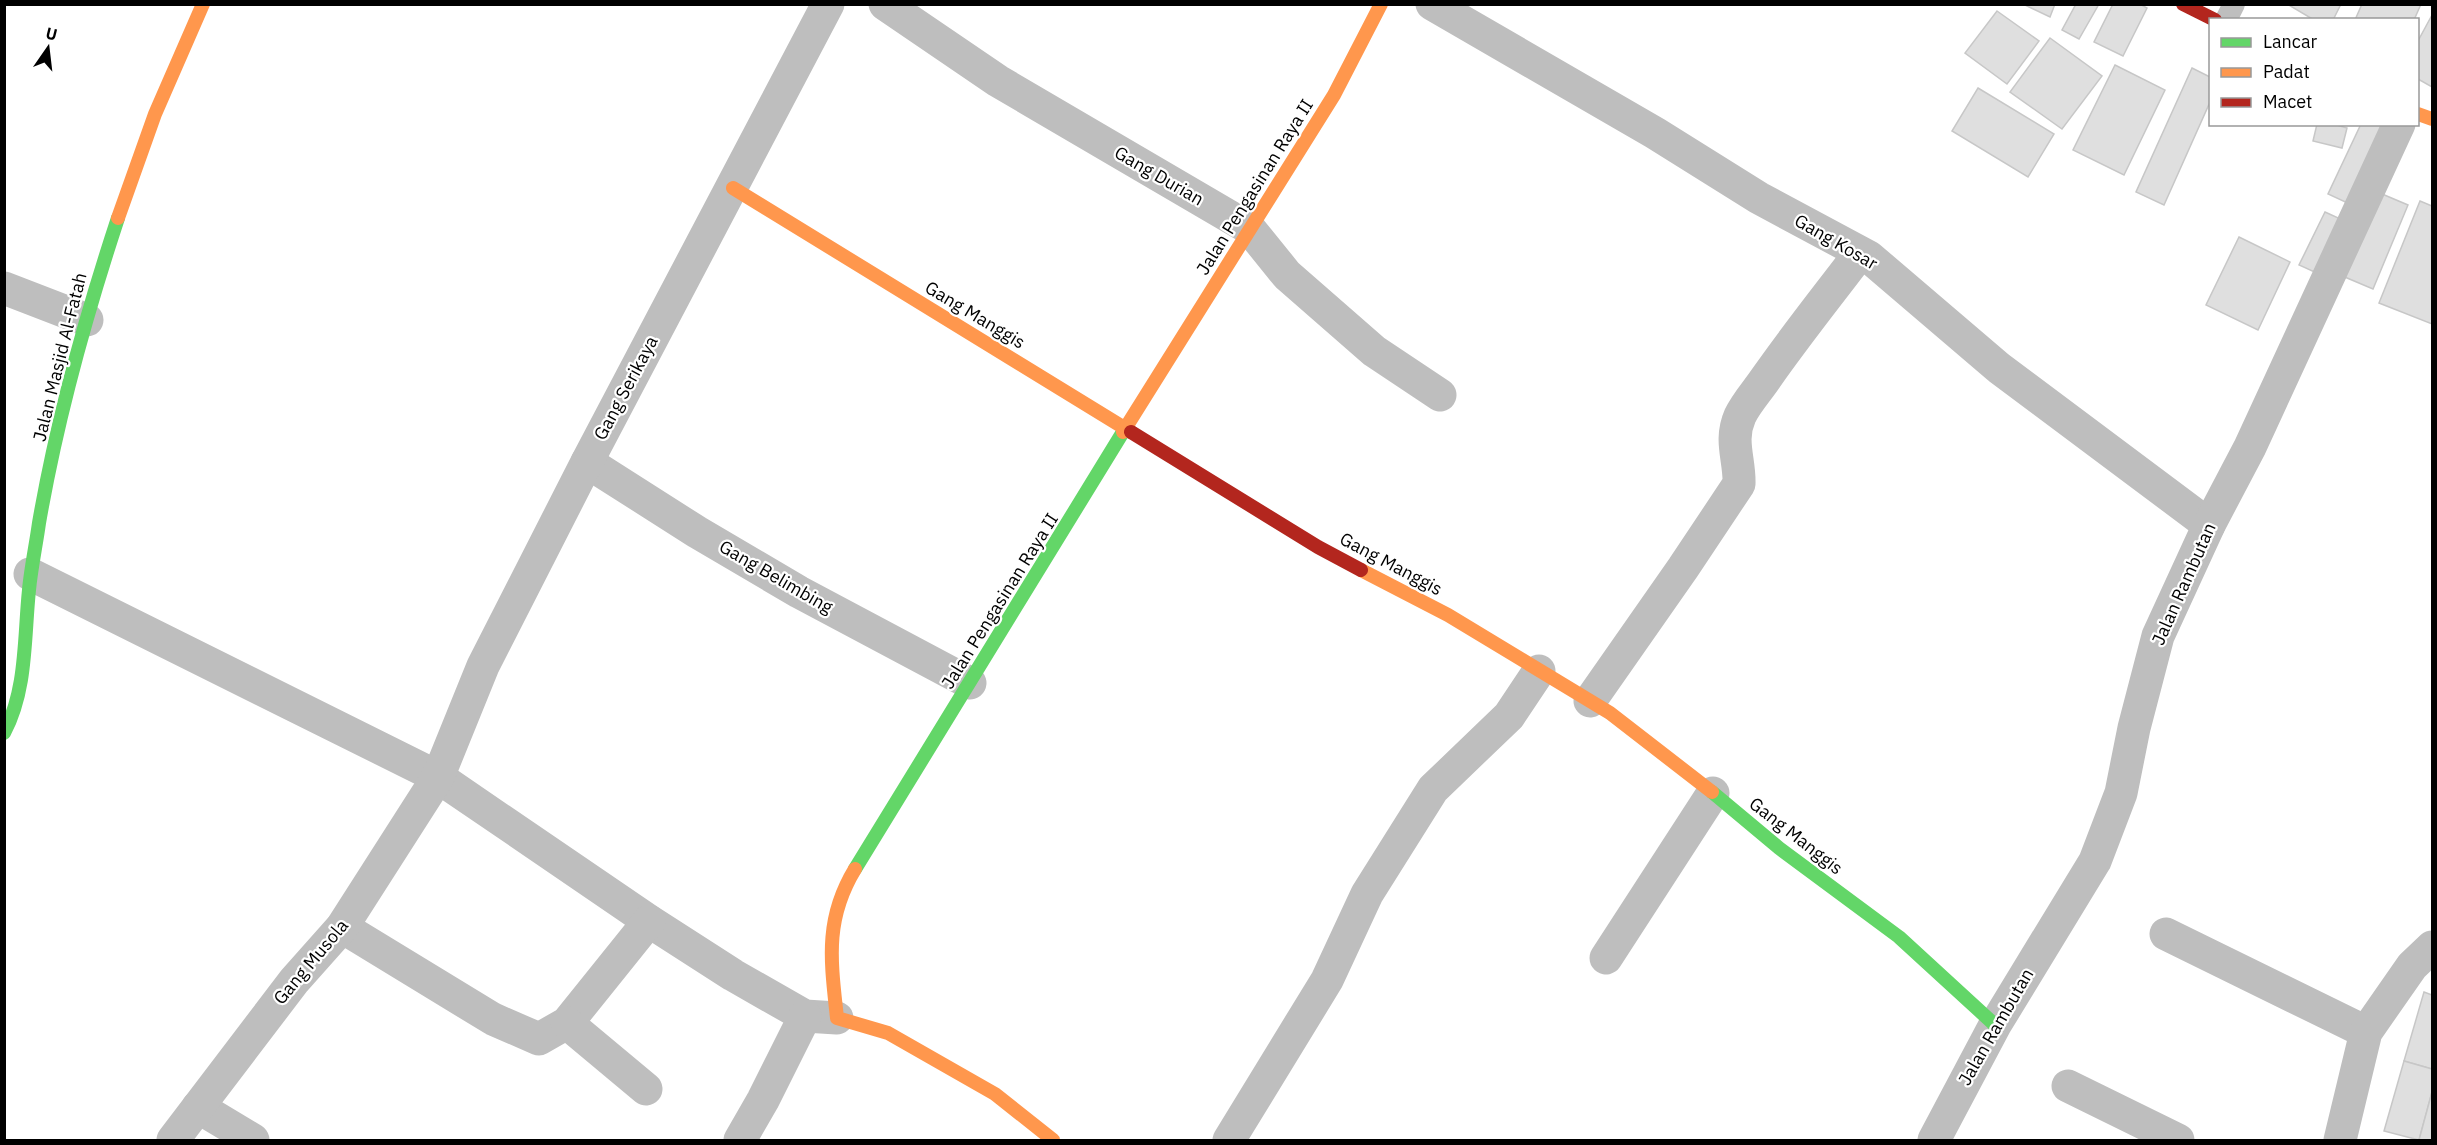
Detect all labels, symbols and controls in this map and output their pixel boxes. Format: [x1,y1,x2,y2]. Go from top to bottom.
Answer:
north arrow [18,18,78,78]
legend [2209,18,2419,126]
text: U [44,22,59,44]
text: Lancar [2263,30,2318,53]
text: Padat [2263,60,2310,83]
text: Macet [2263,90,2312,113]
street label: Jalan Pengasinan Raya II [1191,95,1318,279]
street label: Gang Durian [1110,141,1208,210]
street label: Gang Kosar [1791,209,1882,275]
street label: Jalan Masjid Al-Fatah [27,270,92,444]
street label: Gang Manggis [921,276,1030,353]
street label: Gang Serikaya [588,331,663,444]
street label: Jalan Pengasinan Raya II [936,509,1063,693]
street label: Jalan Rambutan [2146,519,2221,648]
street label: Gang Manggis [1336,527,1446,600]
street label: Gang Belimbing [715,535,838,619]
street label: Gang Manggis [1745,792,1848,879]
street label: Gang Musola [268,914,353,1009]
street label: Jalan Rambutan [1953,964,2038,1089]

